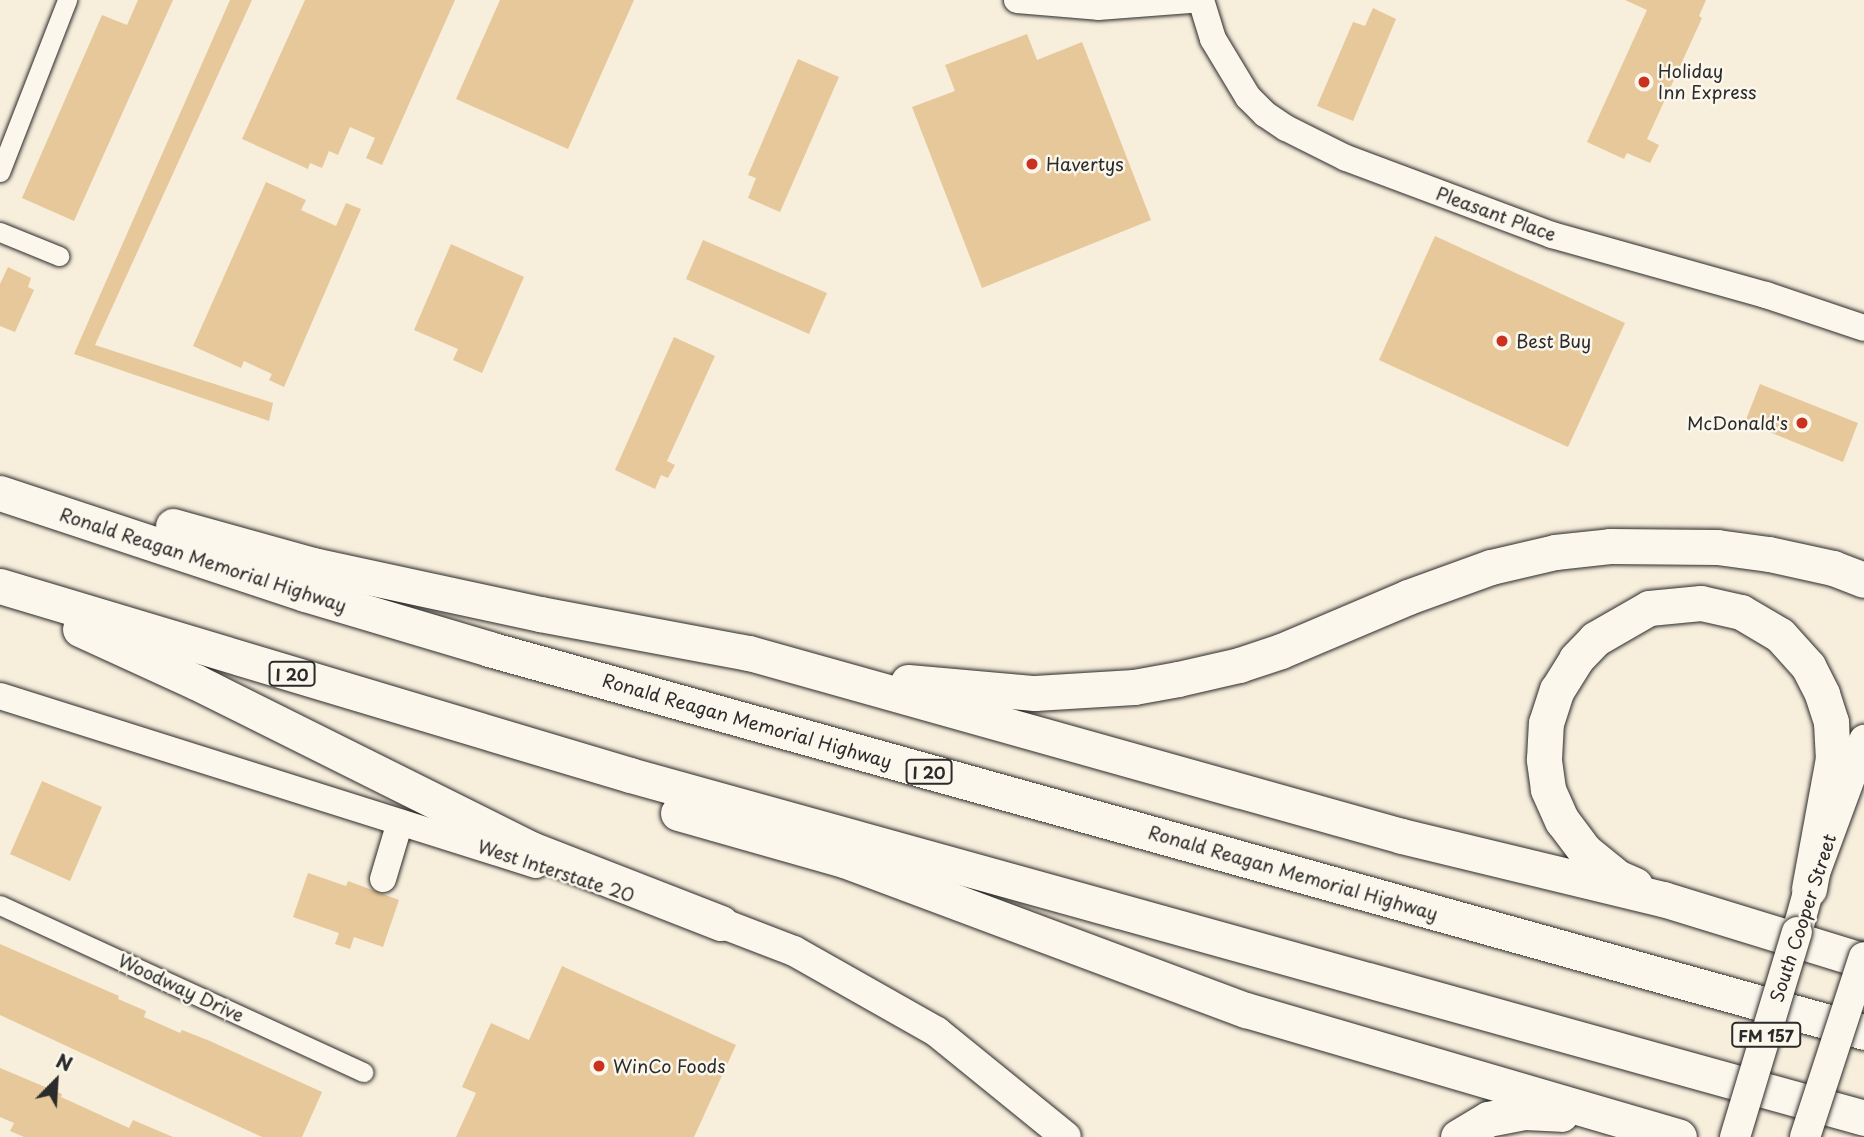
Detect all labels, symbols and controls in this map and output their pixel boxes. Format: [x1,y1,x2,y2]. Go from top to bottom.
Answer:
place label: Holiday Inn Express [1658,61,1757,104]
marker: Holiday Inn Express [1636,74,1652,90]
place label: Havertys [1046,153,1124,175]
marker: Havertys [1024,156,1040,172]
street label: Pleasant Place [1433,182,1559,246]
place label: Best Buy [1516,330,1591,352]
marker: Best Buy [1494,333,1510,349]
place label: McDonald's [1687,412,1788,434]
marker: McDonald's [1794,415,1810,431]
street label: Ronald Reagan Memorial Highway [56,503,350,617]
road number: I 20 [268,662,316,687]
street label: Ronald Reagan Memorial Highway [599,669,895,773]
road number: I 20 [904,760,954,785]
street label: Ronald Reagan Memorial Highway [1145,821,1441,925]
street label: South Cooper Street [1765,831,1841,1005]
street label: West Interstate 20 [474,835,638,907]
street label: Woodway Drive [115,950,247,1026]
road number: FM 157 [1729,1023,1803,1048]
north arrow [21,1046,91,1116]
text: N [52,1046,77,1078]
place label: WinCo Foods [613,1055,726,1077]
marker: WinCo Foods [591,1058,607,1074]

